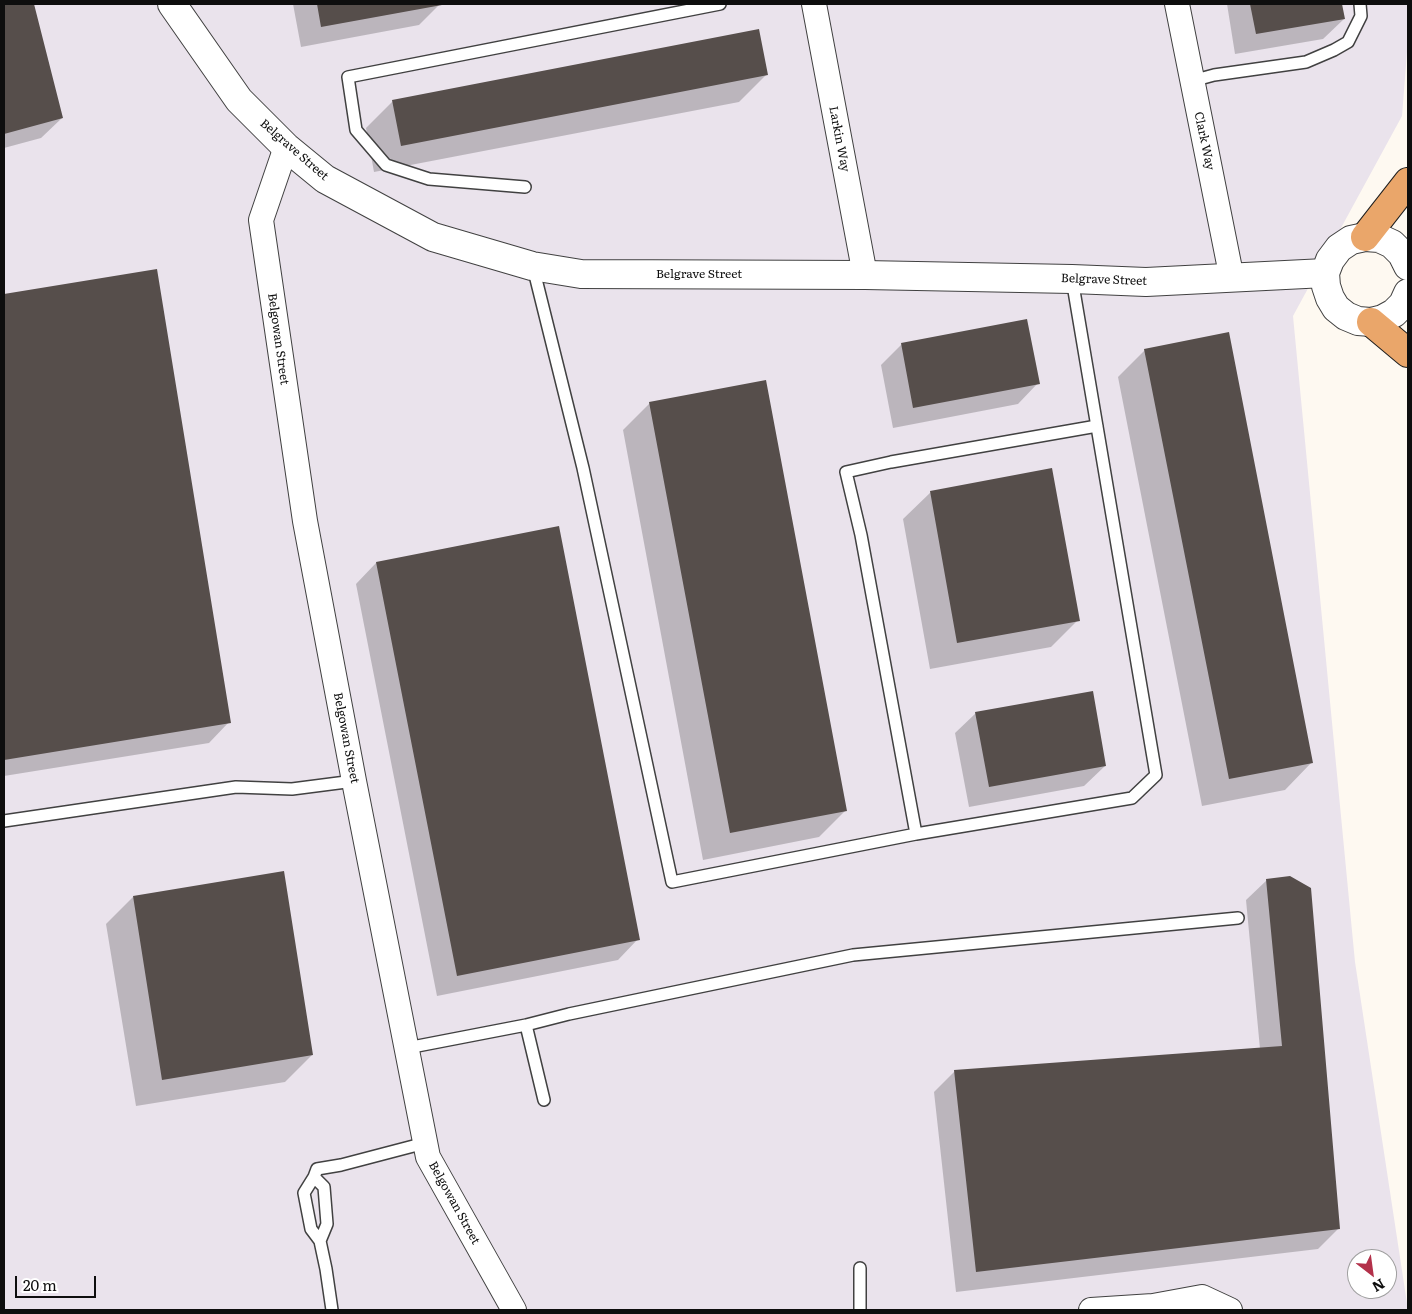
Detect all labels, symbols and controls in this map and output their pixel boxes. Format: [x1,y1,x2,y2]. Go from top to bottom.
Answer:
street label: Larkin Way [826,105,852,173]
street label: Clark Way [1191,110,1217,172]
street label: Belgrave Street [257,116,331,184]
street label: Belgrave Street [656,267,742,281]
street label: Belgrave Street [1061,271,1147,289]
street label: Belgowan Street [264,292,292,386]
street label: Belgowan Street [330,691,362,785]
street label: Belgowan Street [425,1159,483,1247]
north arrow [1347,1249,1397,1299]
scale bar [18,1266,99,1298]
text: 20 m [23,1273,57,1296]
text: N [1369,1275,1389,1298]

